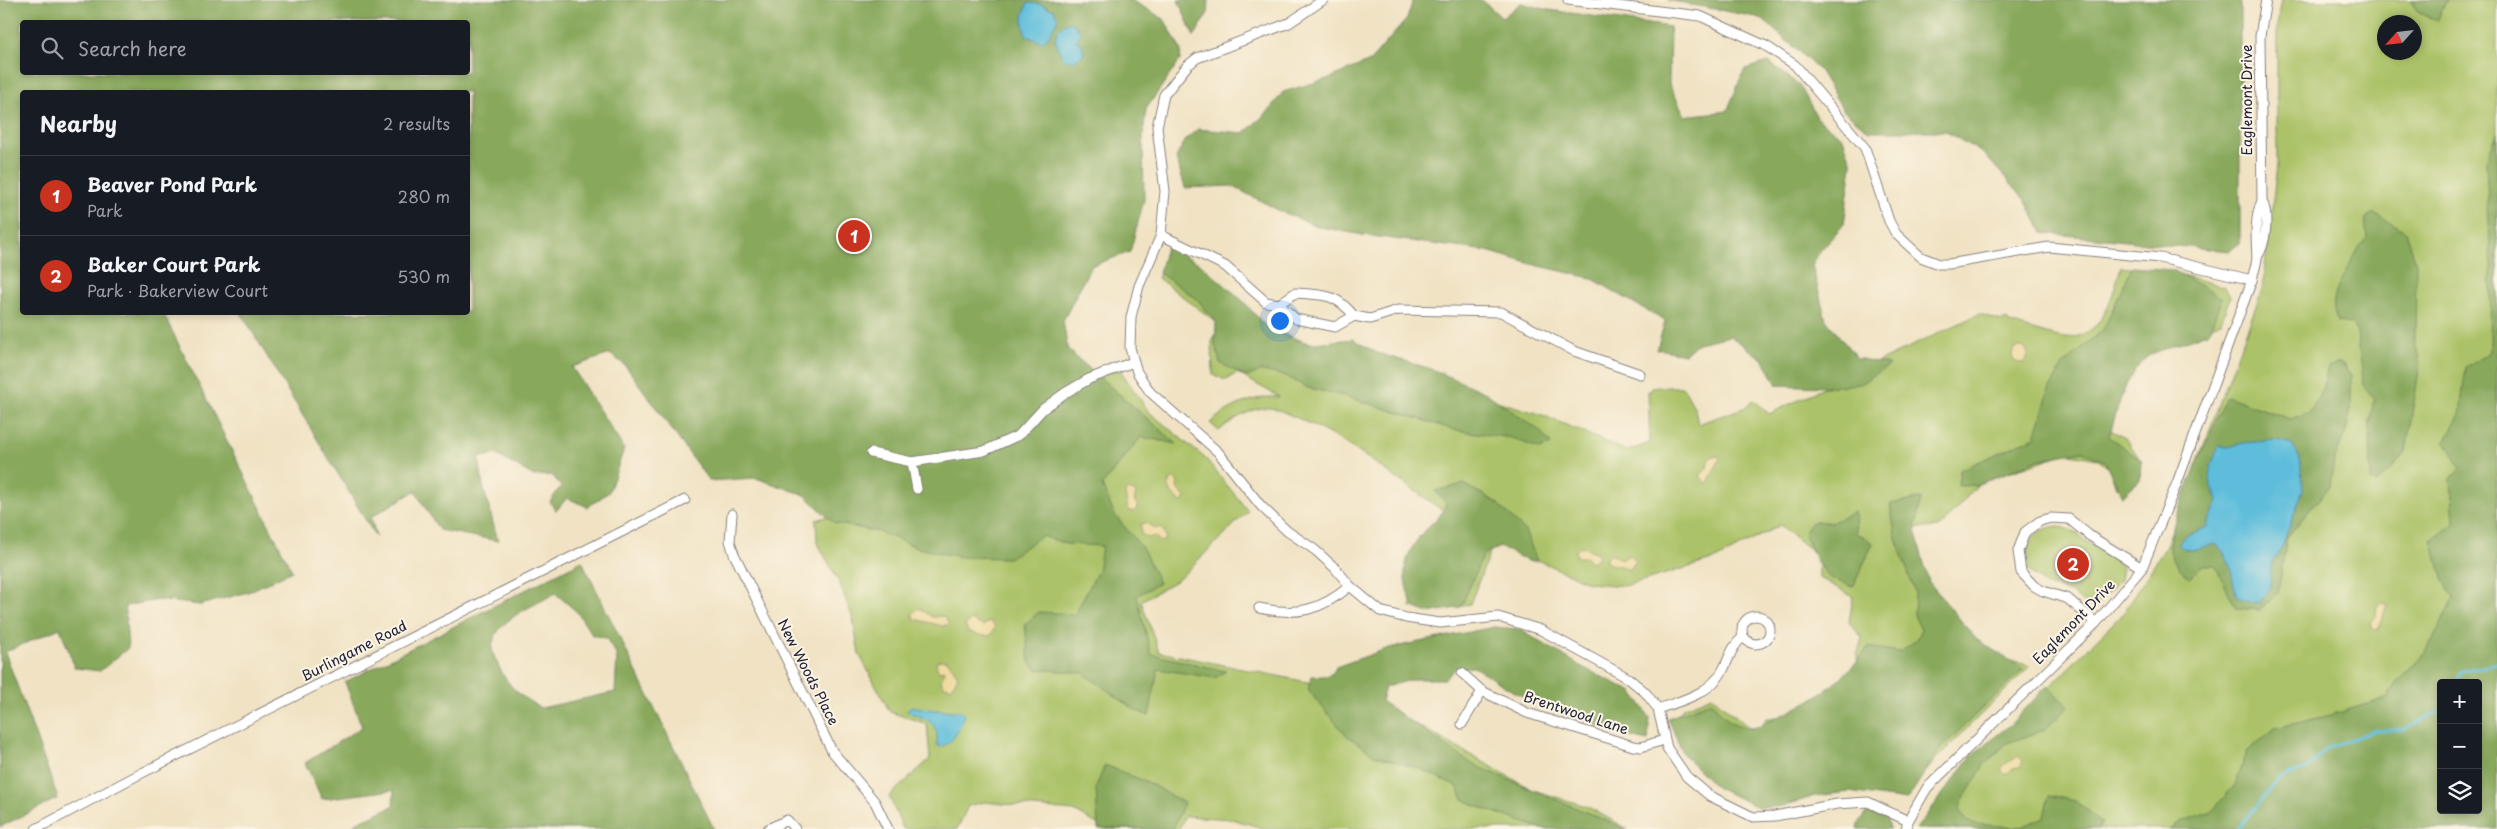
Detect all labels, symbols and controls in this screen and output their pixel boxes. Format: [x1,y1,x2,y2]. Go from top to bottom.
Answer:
north arrow [2377,15,2422,60]
search box [20,20,470,75]
icon: search [38,34,66,62]
text: Search here [78,34,187,62]
street label: Eaglemont Drive [2236,45,2257,155]
text: Nearby [40,107,117,139]
text: 2 results [383,111,450,135]
text: Beaver Pond Park [87,170,257,198]
text: 1 [52,184,60,208]
text: 280 m [398,184,450,208]
text: Park [87,198,123,222]
pin: 1 [838,217,870,255]
text: Baker Court Park [87,250,260,278]
text: 2 [50,264,62,288]
text: 530 m [397,264,450,288]
text: Park · Bakerview Court [87,278,268,302]
your location [1267,308,1293,334]
pin: 2 [2057,545,2089,583]
street label: Eaglemont Drive [2028,575,2120,669]
street label: Burlingame Road [297,615,410,686]
street label: New Woods Place [773,615,844,729]
map controls [2437,679,2482,814]
button: + [2437,679,2482,724]
street label: Brentwood Lane [1521,686,1631,739]
button: − [2437,724,2482,769]
button: layers [2437,769,2482,814]

